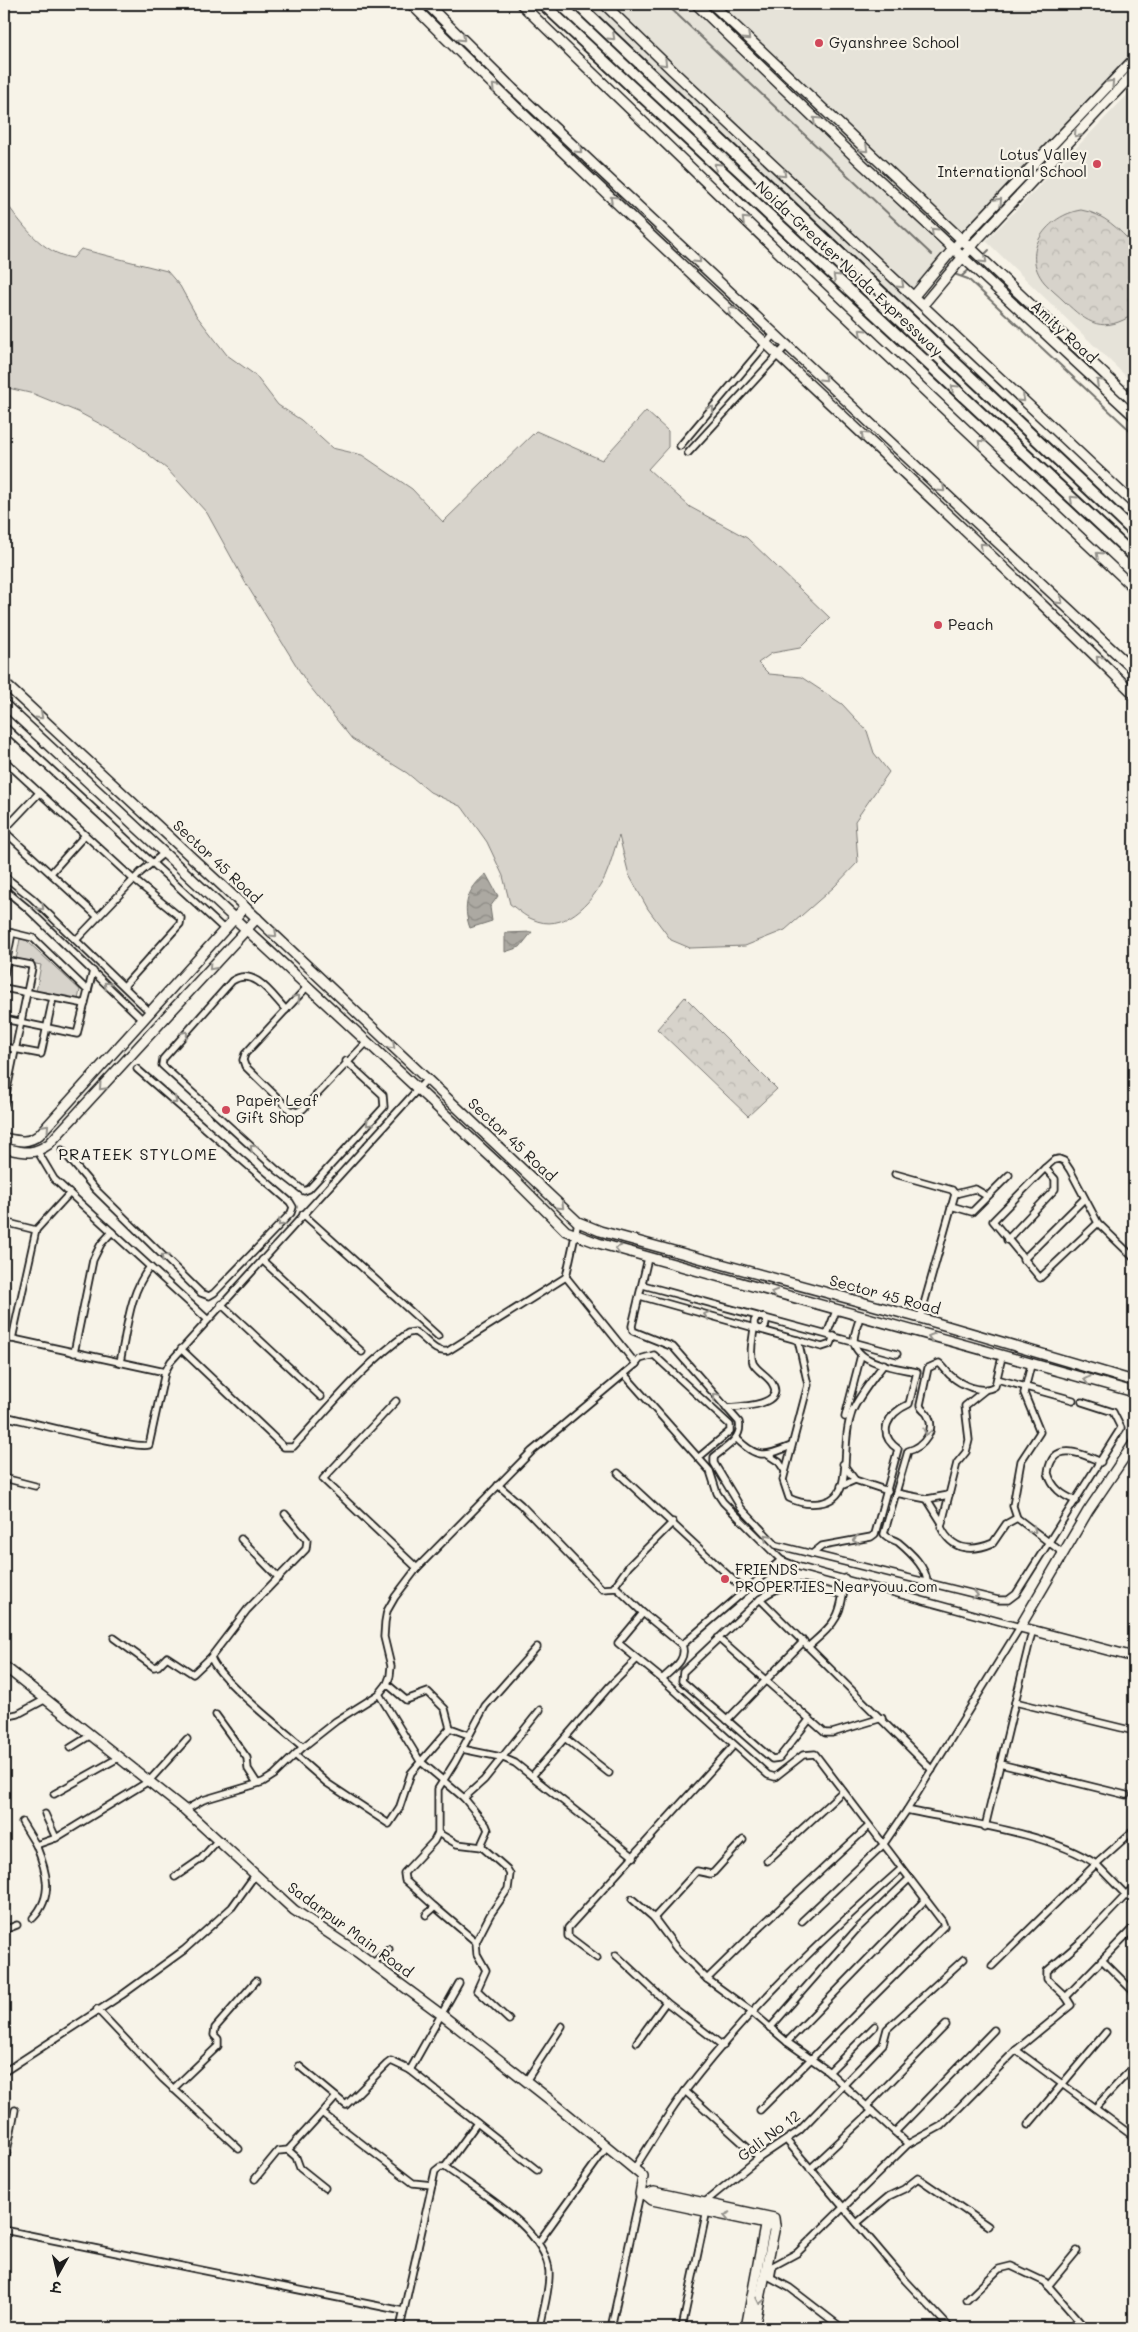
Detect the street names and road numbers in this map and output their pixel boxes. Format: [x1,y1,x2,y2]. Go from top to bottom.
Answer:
street label: Noida-Greater Noida Expressway [752,176,948,361]
street label: Amity Road [1027,295,1102,367]
street label: Sector 45 Road [169,815,266,907]
street label: Sector 45 Road [464,1093,561,1185]
street label: Sector 45 Road [828,1270,943,1318]
street label: Sadarpur Main Road [284,1877,417,1981]
street label: Gali No 12 [733,2105,804,2165]

